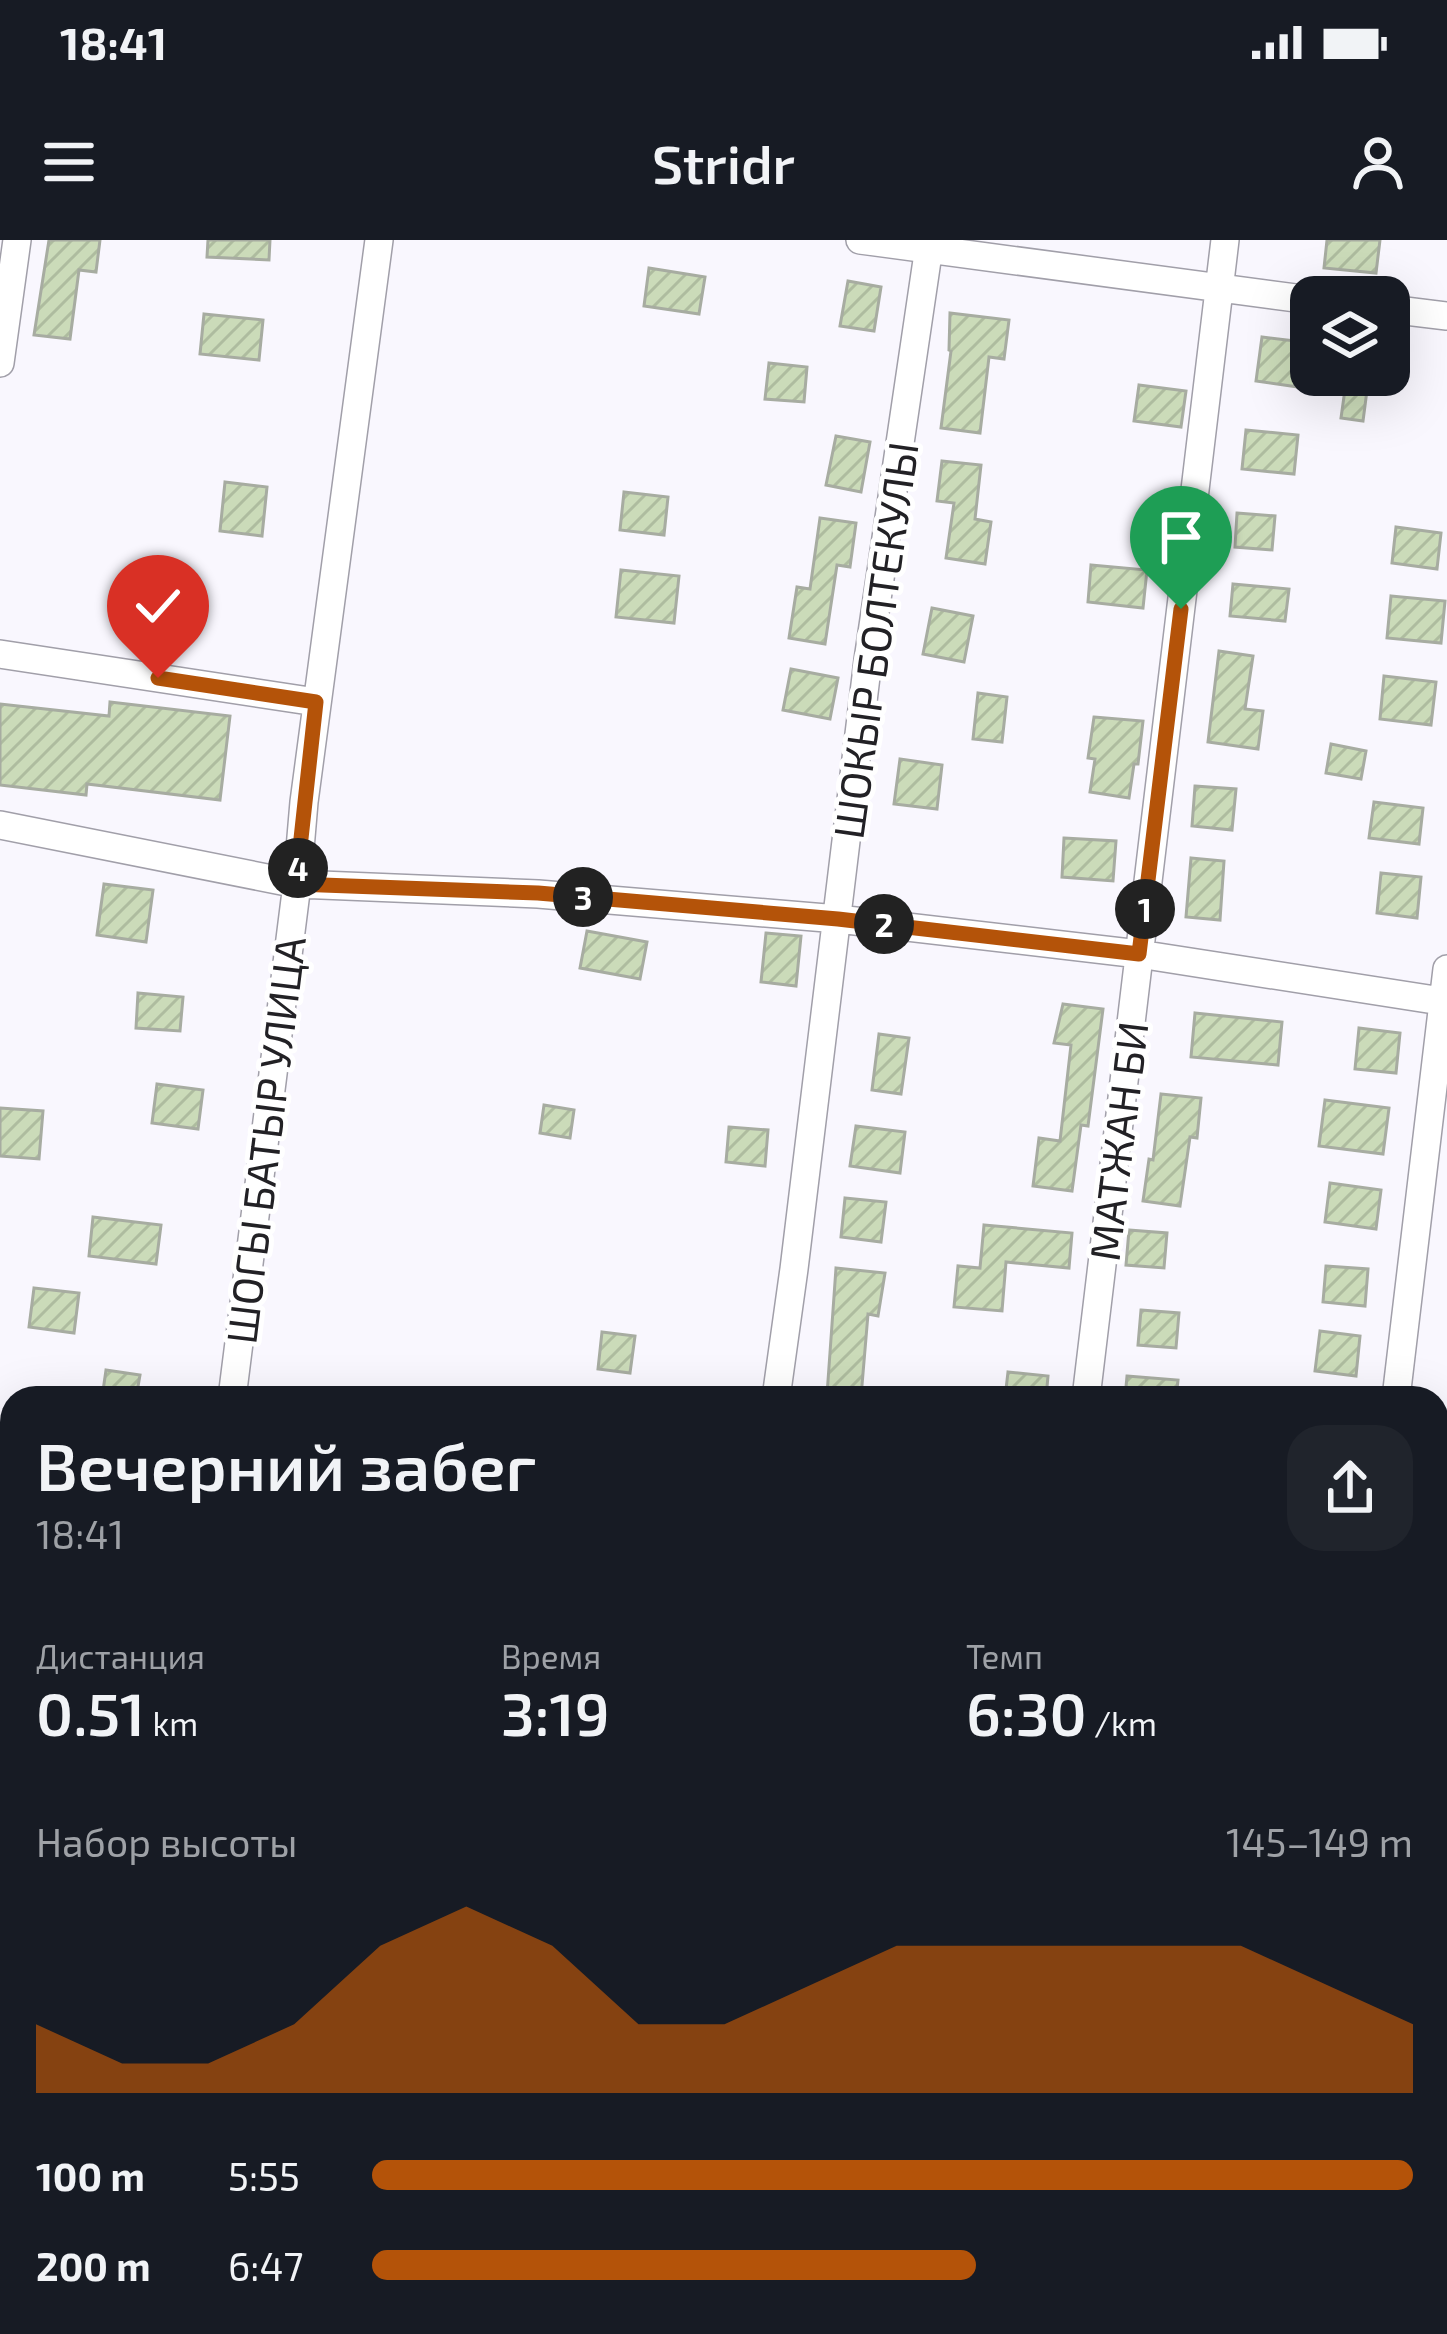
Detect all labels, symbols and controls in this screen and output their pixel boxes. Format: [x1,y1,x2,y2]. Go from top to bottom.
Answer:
text: 18:41 [60,15,167,69]
icon: menu [36,129,102,195]
icon: person [1345,129,1411,195]
text: Stridr [652,130,795,195]
map controls [1290,276,1410,396]
button: layers [1290,276,1410,396]
street label: ШОКЫР БОЛТЕКУЛЫ [821,438,927,842]
pin [1130,486,1232,609]
icon: arrive [1148,504,1214,570]
pin [107,555,209,678]
icon: check [125,573,191,639]
pin: 4 [268,838,328,898]
text: 4 [287,848,309,888]
pin: 3 [553,867,613,927]
text: 3 [574,877,592,917]
pin: 1 [1115,879,1175,939]
text: 1 [1138,889,1152,929]
pin: 2 [854,894,914,954]
text: 2 [874,904,894,944]
street label: ШОГЫ БАТЫР УЛИЦА [214,934,314,1346]
street label: МАТЖАН БИ [1078,1018,1156,1264]
text: Вечерний забег [36,1425,536,1504]
button: share [1287,1425,1413,1551]
text: 18:41 [36,1510,124,1557]
text: Дистанция [36,1636,205,1676]
text: Время [501,1636,601,1676]
text: Темп [966,1636,1043,1676]
text: 0.51 [36,1676,145,1748]
text: 3:19 [501,1676,610,1748]
text: 6:30 [966,1676,1087,1748]
text: km [145,1703,198,1743]
text: /km [1087,1703,1157,1743]
text: Набор высоты [36,1818,297,1865]
text: 145–149 m [1226,1818,1413,1865]
text: 100 m [36,2152,145,2199]
text: 5:55 [228,2152,300,2199]
text: 200 m [36,2242,151,2289]
text: 6:47 [228,2242,303,2289]

